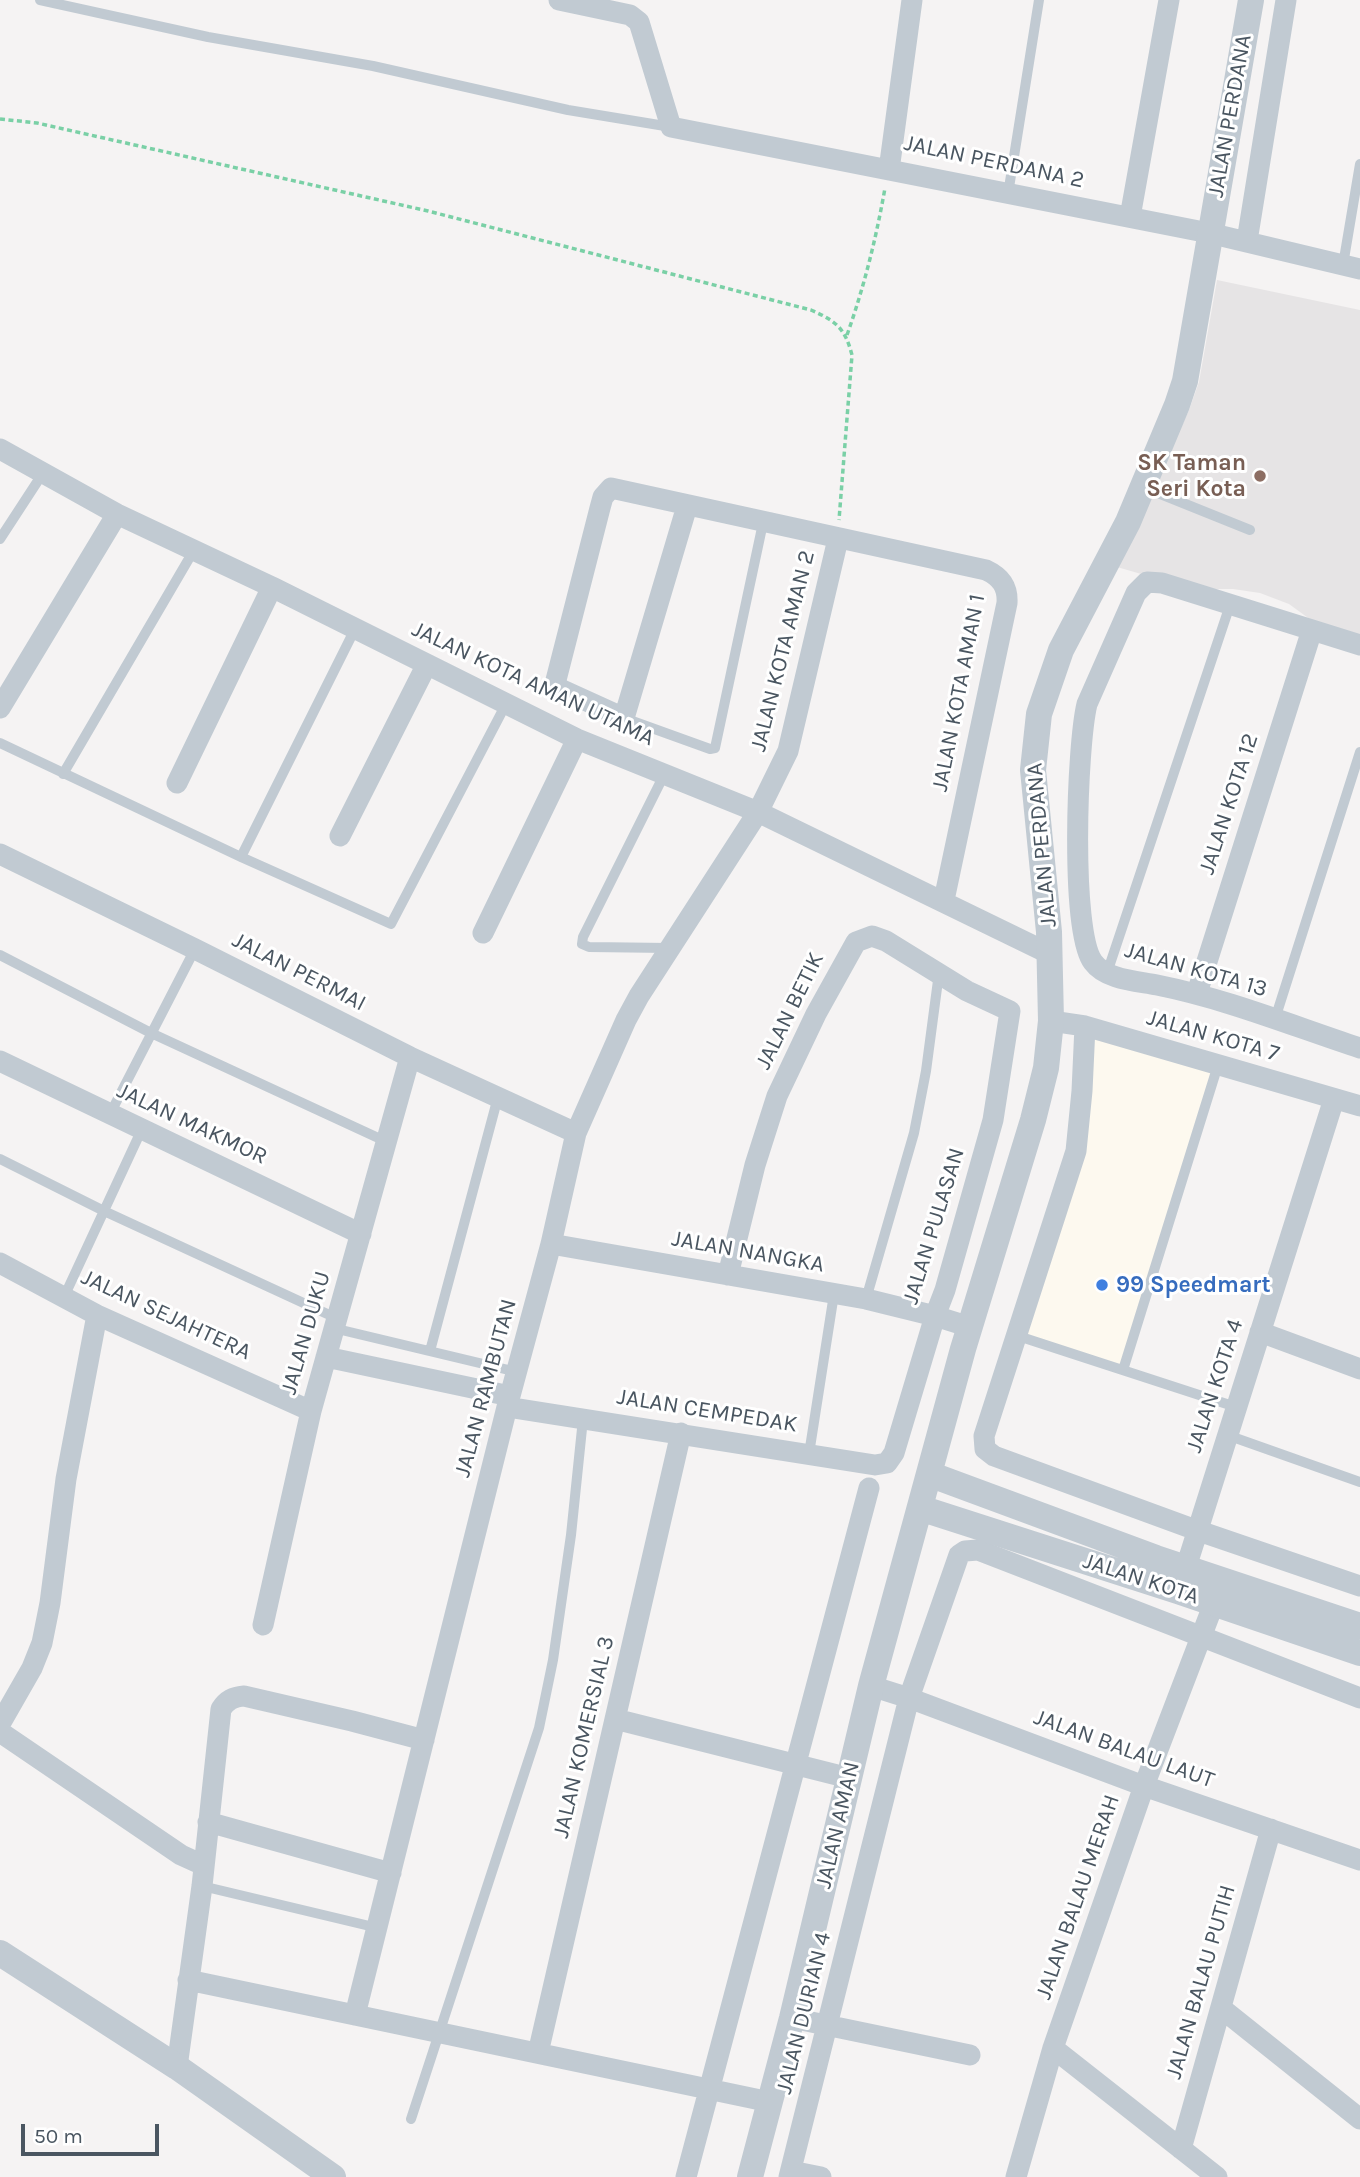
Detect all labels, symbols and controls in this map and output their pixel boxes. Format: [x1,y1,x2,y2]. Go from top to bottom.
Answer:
street label: JALAN PERDANA [1202,32,1258,200]
street label: JALAN PERDANA 2 [901,129,1087,195]
place label: SK Taman Seri Kota [1137,449,1246,503]
marker: SK Taman Seri Kota [1252,468,1268,484]
street label: JALAN KOTA AMAN 2 [745,548,821,754]
street label: JALAN KOTA AMAN 1 [926,592,992,794]
street label: JALAN KOTA AMAN UTAMA [407,616,659,752]
street label: JALAN KOTA 12 [1193,730,1265,878]
street label: JALAN PERDANA [1021,762,1063,928]
street label: JALAN PERMAI [227,926,371,1018]
street label: JALAN KOTA 13 [1122,936,1270,1004]
street label: JALAN BETIK [750,948,830,1074]
street label: JALAN KOTA 7 [1144,1004,1282,1068]
street label: JALAN MAKMOR [112,1077,272,1171]
street label: JALAN PULASAN [897,1144,971,1308]
street label: JALAN NANGKA [670,1225,826,1279]
street label: JALAN SEJAHTERA [77,1264,255,1366]
street label: JALAN DUKU [275,1268,337,1398]
place label: 99 Speedmart [1116,1271,1270,1299]
marker: 99 Speedmart [1094,1277,1110,1293]
street label: JALAN RAMBUTAN [449,1296,523,1480]
street label: JALAN KOTA 4 [1180,1316,1250,1456]
street label: JALAN CEMPEDAK [615,1383,799,1439]
street label: JALAN KOTA [1080,1547,1202,1611]
street label: JALAN KOMERSIAL 3 [547,1633,621,1841]
street label: JALAN BALAU LAUT [1030,1704,1218,1794]
street label: JALAN AMAN [810,1759,866,1891]
street label: JALAN BALAU MERAH [1030,1791,1126,2003]
street label: JALAN BALAU PUTIH [1160,1882,1242,2082]
street label: JALAN DURIAN 4 [771,1929,837,2097]
scale bar [24,2110,163,2154]
text: 50 m [34,2124,83,2148]

